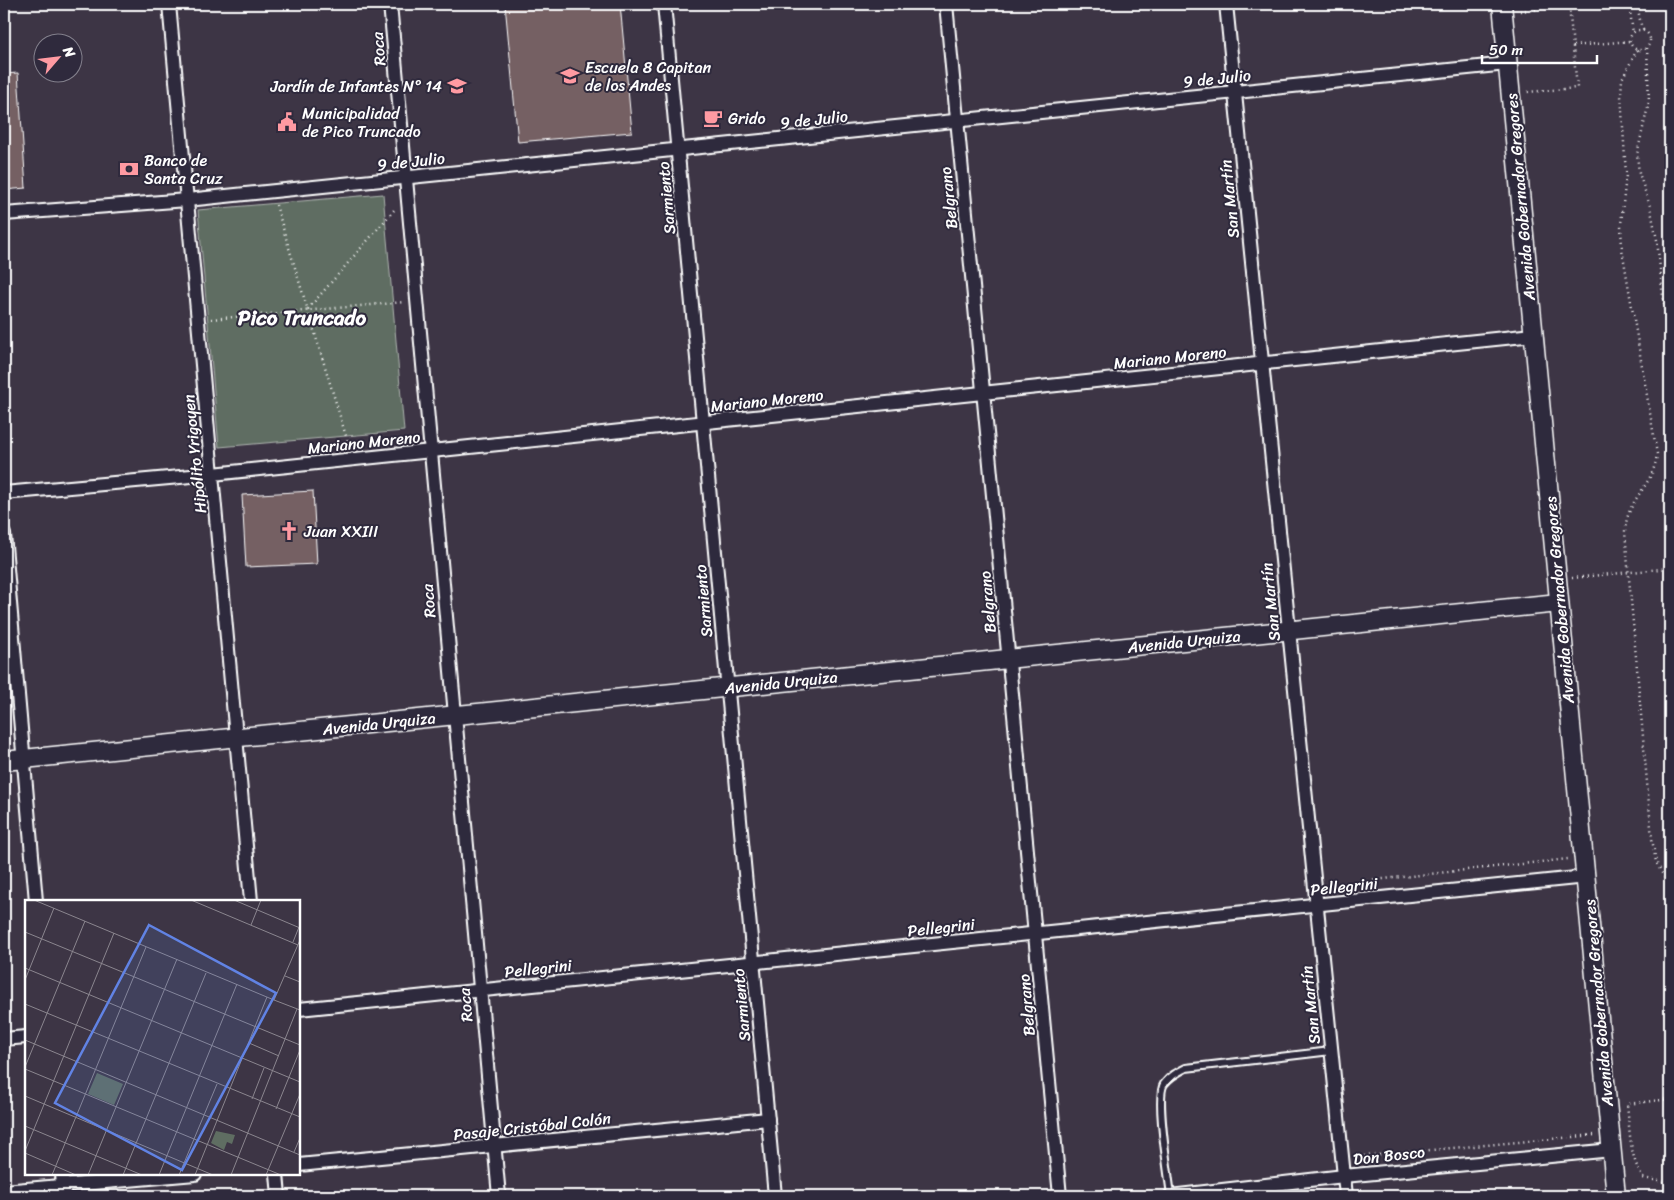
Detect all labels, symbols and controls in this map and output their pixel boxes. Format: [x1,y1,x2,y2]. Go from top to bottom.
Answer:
street label: Roca [362,30,394,67]
north arrow [32,32,82,82]
scale bar [1482,32,1596,64]
text: 50 m [1489,37,1524,63]
text: N [55,41,82,63]
place label: Escuela 8 Capitan de los Andes [585,53,711,100]
street label: 9 de Julio [1182,61,1252,96]
school or university icon: Escuela 8 Capitan de los Andes [559,65,581,87]
place label: Jardín de Infantes N° 14 [269,72,442,101]
school or university icon: Jardín de Infantes N° 14 [446,75,468,97]
street label: Avenida Gobernador Gregores [1497,92,1544,303]
place label: Municipalidad de Pico Truncado [302,99,421,146]
street label: 9 de Julio [779,102,849,137]
place label: Grido [728,104,766,133]
cafe icon: Grido [702,107,724,129]
public building icon: Municipalidad de Pico Truncado [276,111,298,133]
street label: 9 de Julio [376,144,446,179]
place label: Banco de Santa Cruz [144,146,223,193]
bank icon: Banco de Santa Cruz [118,158,140,180]
street label: San Martín [1211,158,1248,240]
street label: Sarmiento [649,160,684,236]
street label: Belgrano [931,165,966,230]
district label: Pico Truncado [238,299,367,337]
street label: Mariano Moreno [1112,337,1228,378]
street label: Mariano Moreno [709,380,825,421]
street label: Hipólito Yrigoyen [174,393,215,515]
street label: Mariano Moreno [306,422,422,463]
street label: Avenida Gobernador Gregores [1536,495,1583,706]
place label: Juan XXIII [303,517,378,546]
church icon: Juan XXIII [278,520,300,542]
street label: San Martín [1252,561,1289,643]
street label: Sarmiento [686,563,721,639]
street label: Belgrano [970,570,1005,634]
street label: Roca [412,582,444,619]
street label: Avenida Urquiza [1125,621,1242,662]
street label: Avenida Urquiza [722,662,839,703]
street label: Avenida Urquiza [320,703,437,744]
street label: Pellegrini [1309,868,1380,904]
street label: Avenida Gobernador Gregores [1575,898,1622,1109]
inset map [25,900,300,1175]
street label: Pellegrini [906,909,977,945]
street label: Pellegrini [503,950,574,986]
street label: San Martín [1292,964,1329,1046]
street label: Sarmiento [724,967,759,1043]
street label: Belgrano [1009,973,1044,1037]
street label: Roca [449,986,481,1023]
street label: Pasaje Cristóbal Colón [452,1104,613,1149]
street label: Don Bosco [1352,1137,1427,1174]

